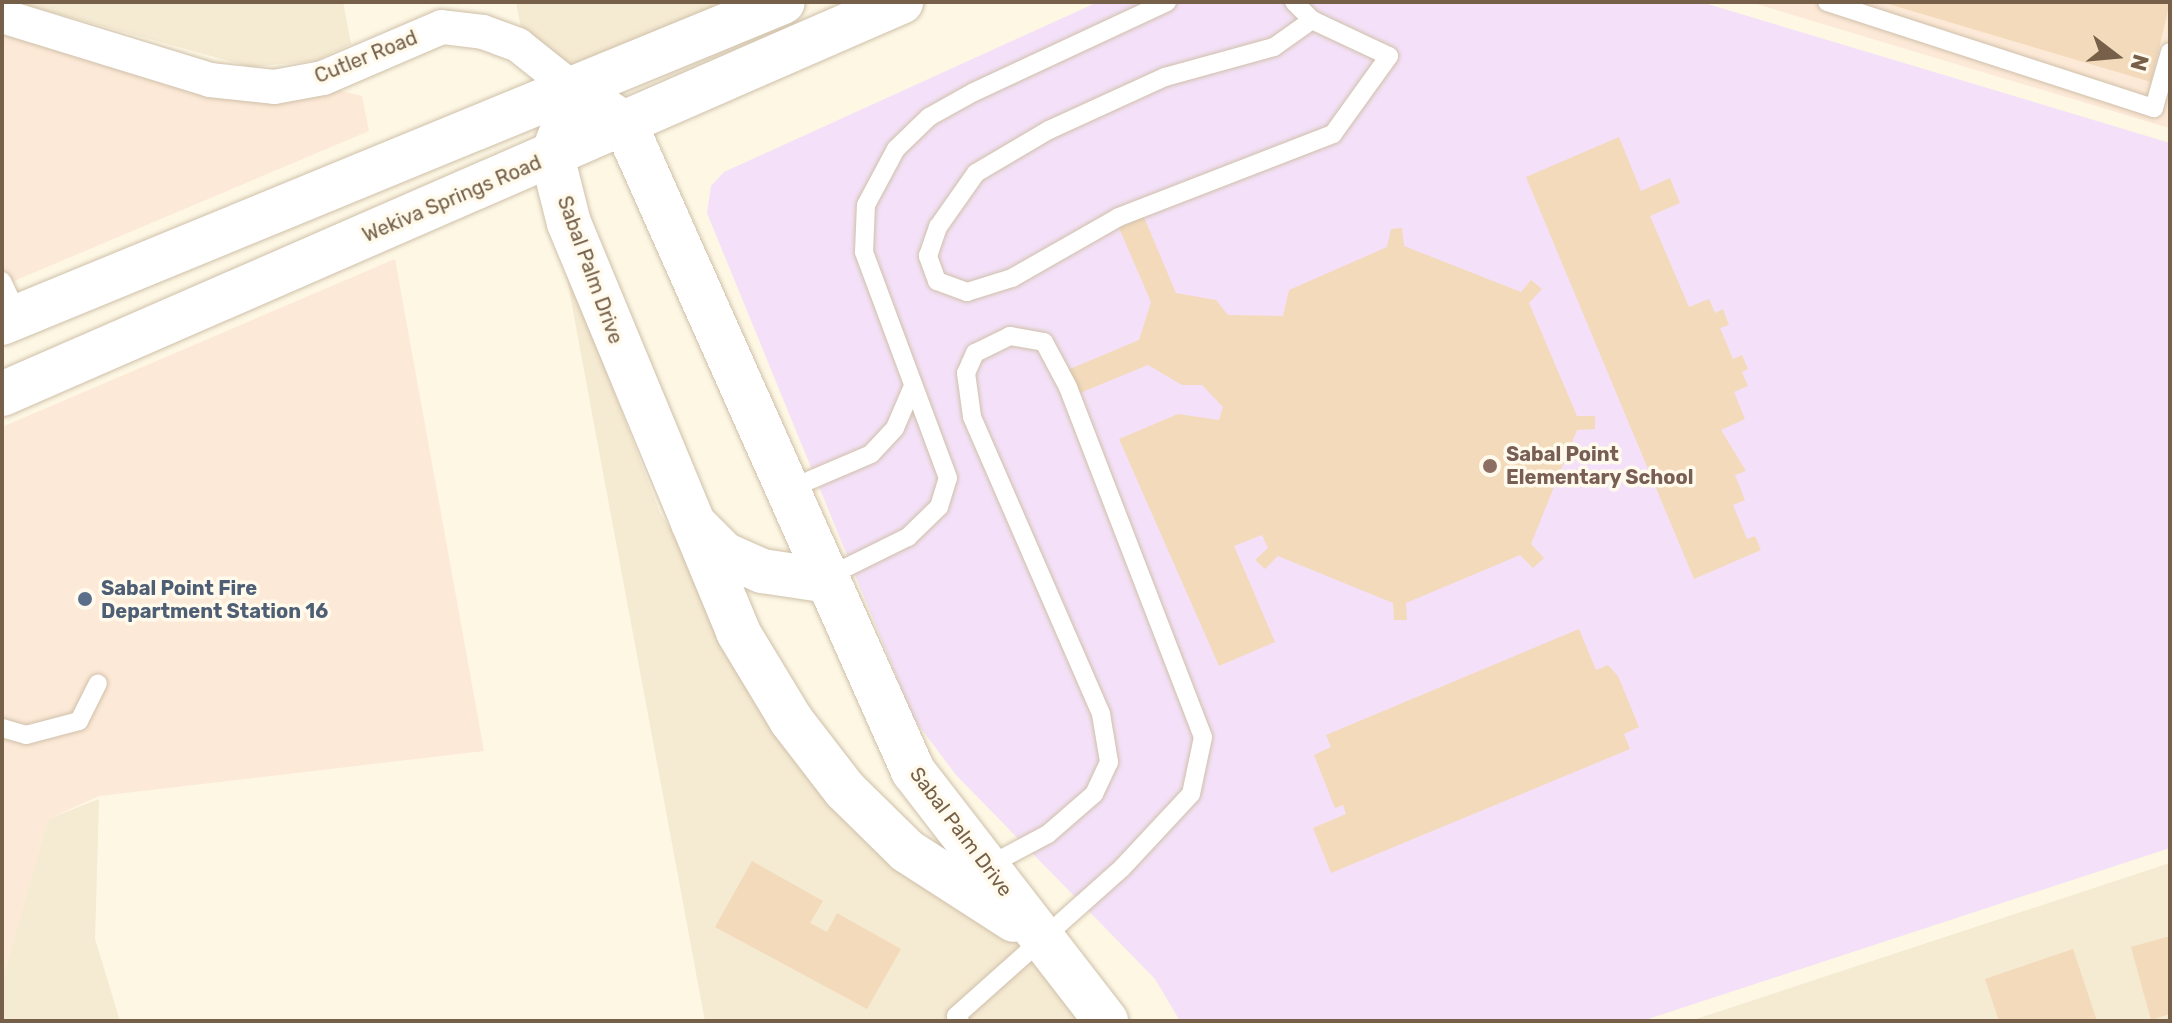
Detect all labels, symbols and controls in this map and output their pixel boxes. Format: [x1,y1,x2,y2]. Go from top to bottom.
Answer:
north arrow [2076,16,2156,96]
street label: Cutler Road [311,25,421,89]
text: N [2124,51,2155,74]
street label: Wekiva Springs Road [359,150,545,248]
street label: Sabal Palm Drive [552,193,628,347]
place label: Sabal Point Elementary School [1506,442,1694,489]
marker: Sabal Point Elementary School [1481,457,1499,475]
place label: Sabal Point Fire Department Station 16 [101,576,328,623]
marker: Sabal Point Fire Department Station 16 [76,590,94,608]
street label: Sabal Palm Drive [905,763,1017,901]

